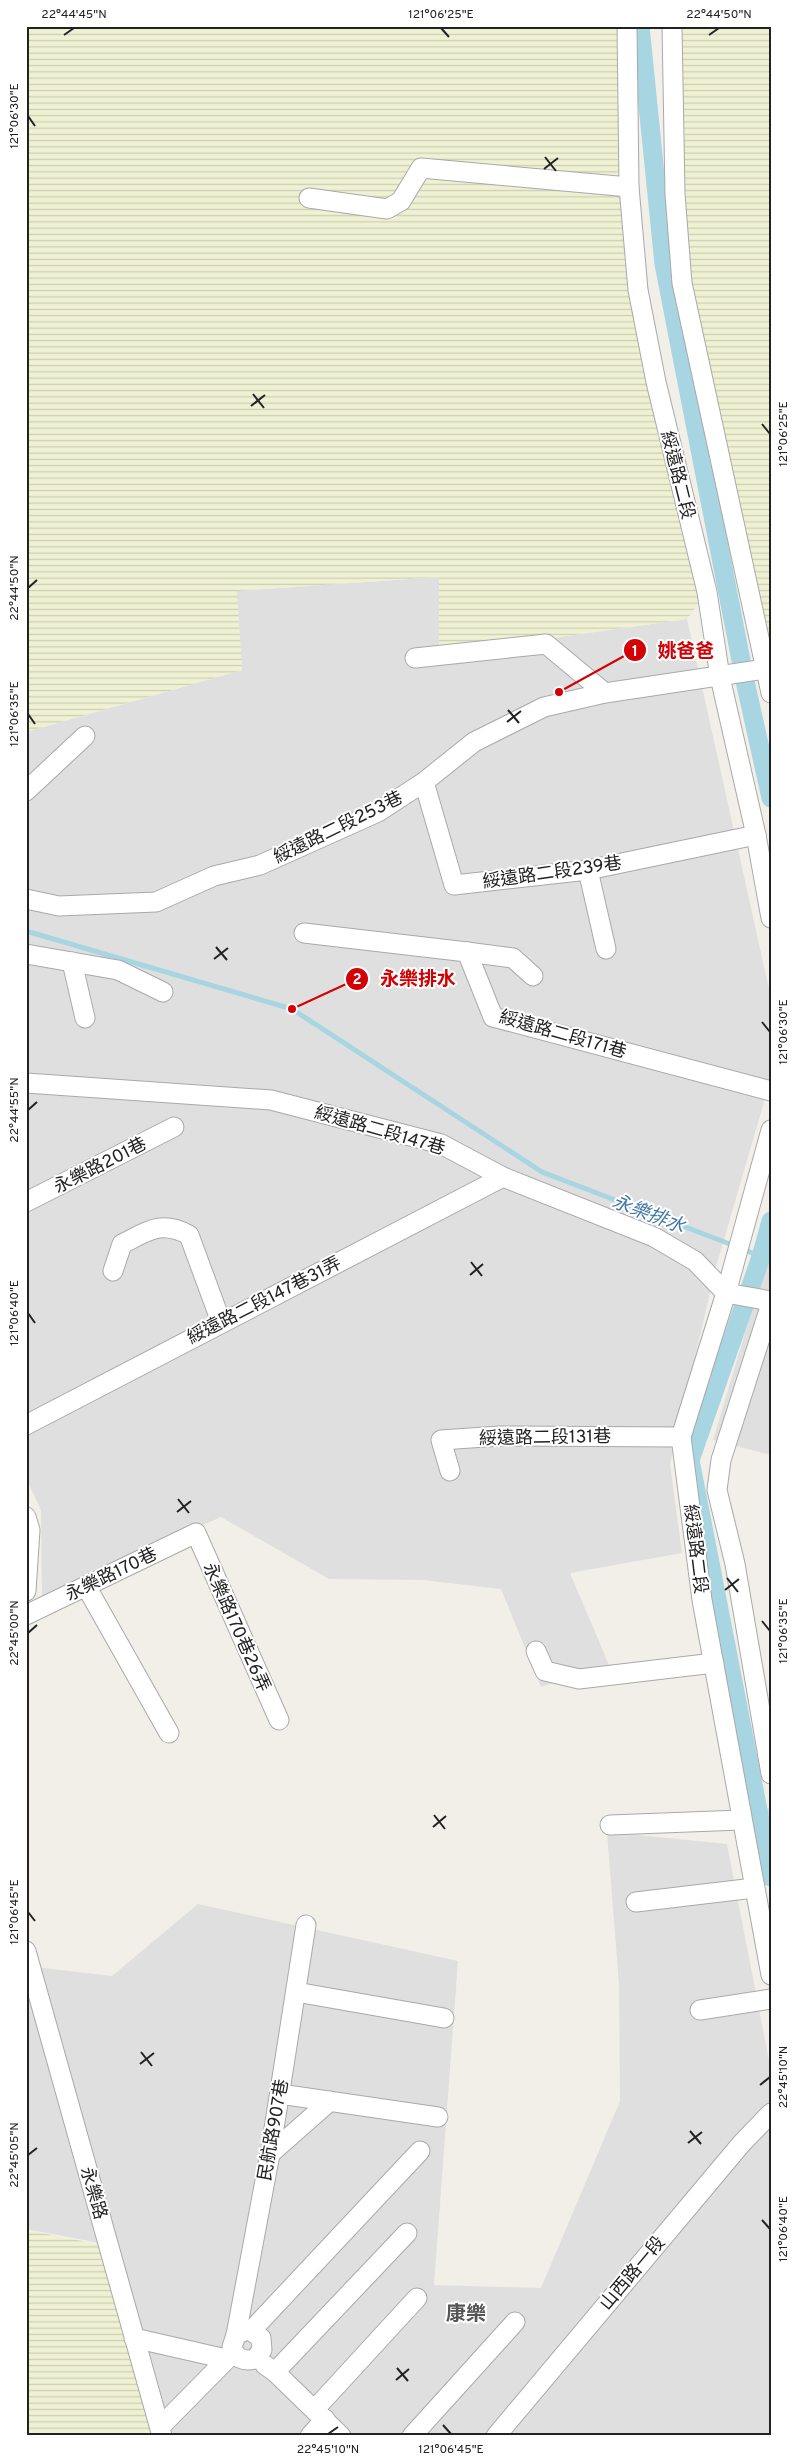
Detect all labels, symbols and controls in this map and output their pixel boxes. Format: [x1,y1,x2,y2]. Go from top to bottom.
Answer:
text: 22°44'45"N [41,7,107,23]
text: 121°06'25"E [408,7,474,23]
text: 22°44'50"N [686,7,752,23]
text: 121°06'30"E [7,83,23,149]
text: 121°06'25"E [776,401,792,467]
street label: 綏遠路二段 [654,429,699,522]
text: 22°44'50"N [7,555,23,621]
callout: 姚爸爸 [622,633,724,667]
text: 姚爸爸 [657,640,715,664]
text: 1 [632,643,638,662]
text: 121°06'35"E [7,681,23,747]
street label: 綏遠路二段253巷 [270,787,407,870]
street label: 綏遠路二段239巷 [481,852,623,895]
callout: 永樂排水 [345,962,466,996]
text: 永樂排水 [380,968,456,992]
text: 2 [352,971,362,990]
text: 121°06'30"E [776,999,792,1065]
street label: 綏遠路二段171巷 [496,1006,629,1065]
text: 22°44'55"N [7,1077,23,1143]
street label: 綏遠路二段147巷 [312,1102,448,1161]
street label: 永樂路201巷 [50,1133,151,1200]
water label: 永樂排水 [608,1190,689,1240]
street label: 綏遠路二段147巷31弄 [184,1252,346,1350]
text: 121°06'40"E [7,1280,23,1346]
street label: 綏遠路二段131巷 [479,1426,611,1451]
street label: 綏遠路二段 [678,1503,711,1595]
street label: 永樂路170巷 [62,1543,161,1607]
street label: 永樂路170巷26弄 [197,1560,274,1696]
text: 121°06'35"E [776,1598,792,1664]
text: 22°45'00"N [7,1600,23,1666]
text: 121°06'45"E [7,1879,23,1945]
text: 22°45'10"N [776,2046,792,2108]
street label: 民航路907巷 [254,2078,295,2183]
text: 22°45'05"N [7,2122,23,2188]
street label: 永樂路 [74,2164,111,2223]
text: 121°06'40"E [776,2196,792,2262]
street label: 山西路一段 [595,2232,671,2316]
district label: 康樂 [446,2302,486,2328]
text: 22°45'10"N [297,2442,359,2458]
text: 121°06'45"E [418,2442,484,2458]

